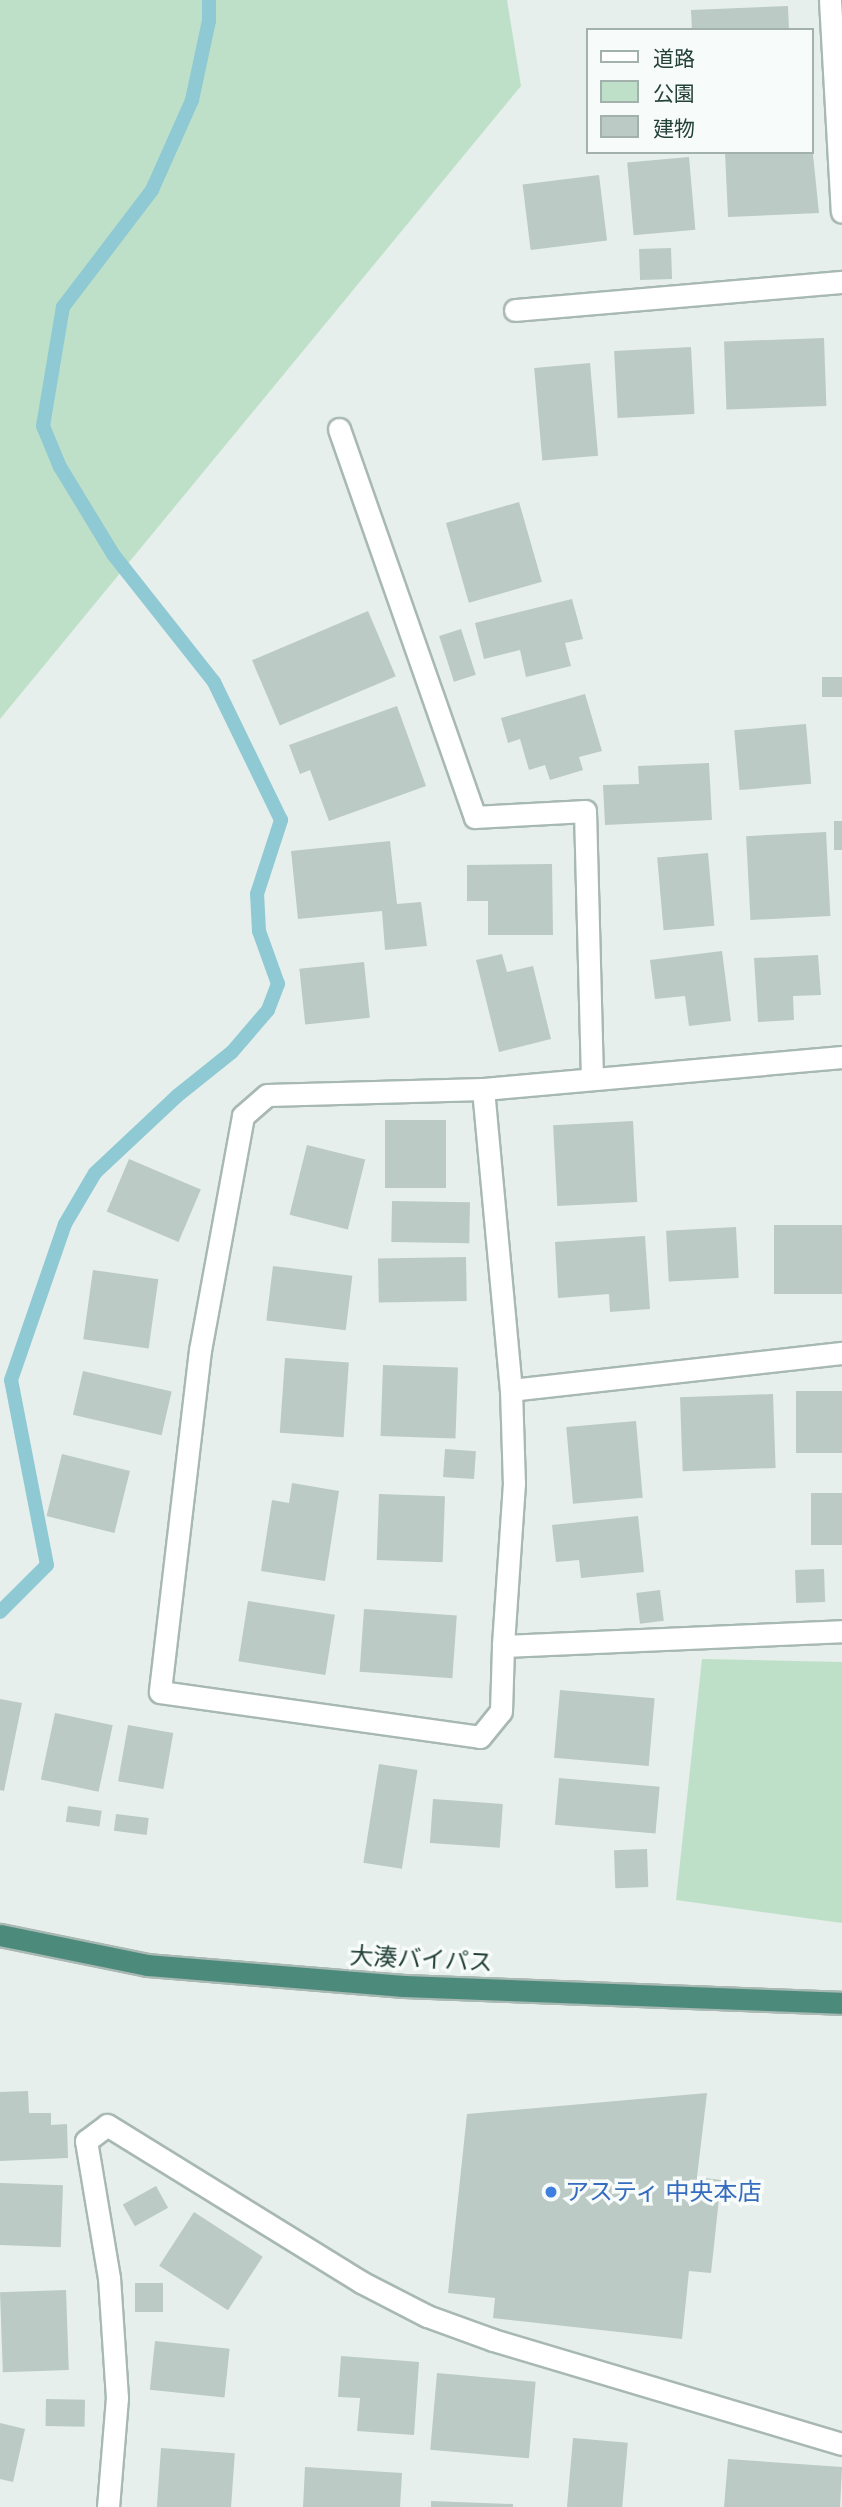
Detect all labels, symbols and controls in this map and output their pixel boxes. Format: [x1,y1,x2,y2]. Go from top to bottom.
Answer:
legend [586,28,814,154]
text: 道路 [653,46,695,71]
text: 公園 [653,81,695,106]
text: 建物 [653,116,695,141]
street label: 大湊バイパス [348,1941,494,1977]
place label: アスティ 中央本店 [565,2178,763,2206]
marker: アスティ 中央本店 [543,2184,559,2200]

